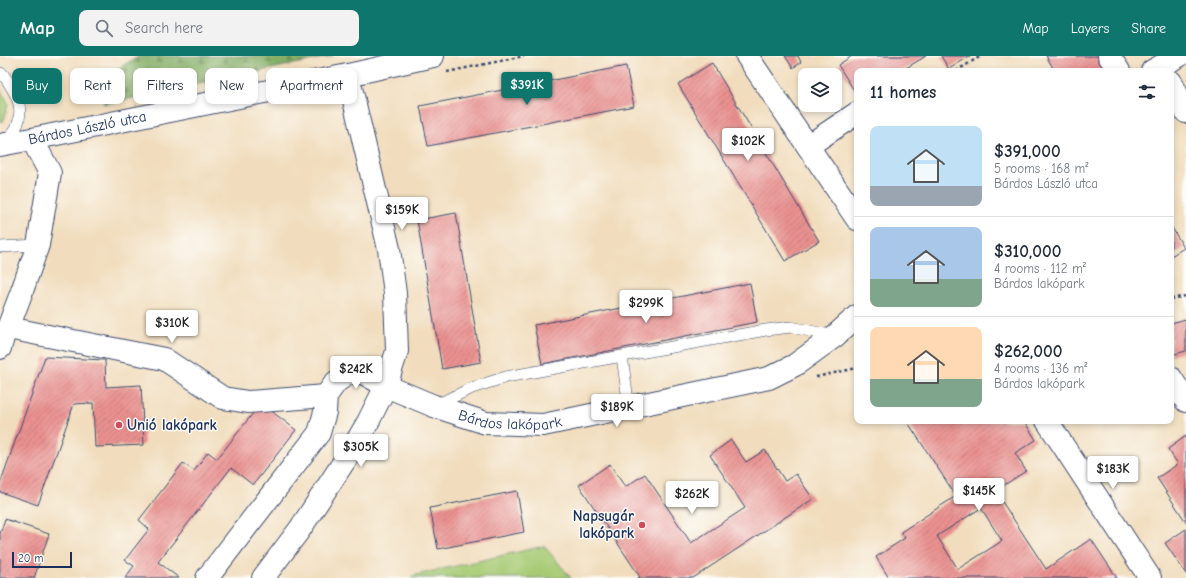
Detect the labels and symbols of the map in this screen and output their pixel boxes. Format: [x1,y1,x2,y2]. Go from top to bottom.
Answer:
pin: $391K [499,72,555,106]
street label: Bárdos László utca [27,107,148,149]
pin: $102K [720,128,776,162]
pin: $159K [374,197,430,231]
pin: $299K [618,290,674,324]
pin: $310K [144,310,200,344]
pin: $242K [328,356,384,390]
pin: $189K [589,394,645,428]
street label: Bárdos lakópark [456,406,564,434]
place label: Unió lakópark [127,416,217,434]
marker: Unió lakópark [114,420,124,430]
pin: $305K [333,434,389,468]
pin: $183K [1085,456,1141,490]
pin: $145K [951,478,1007,512]
pin: $262K [664,481,720,515]
place label: Napsugár lakópark [573,507,635,542]
marker: Napsugár lakópark [637,520,647,530]
scale bar [12,550,72,569]

